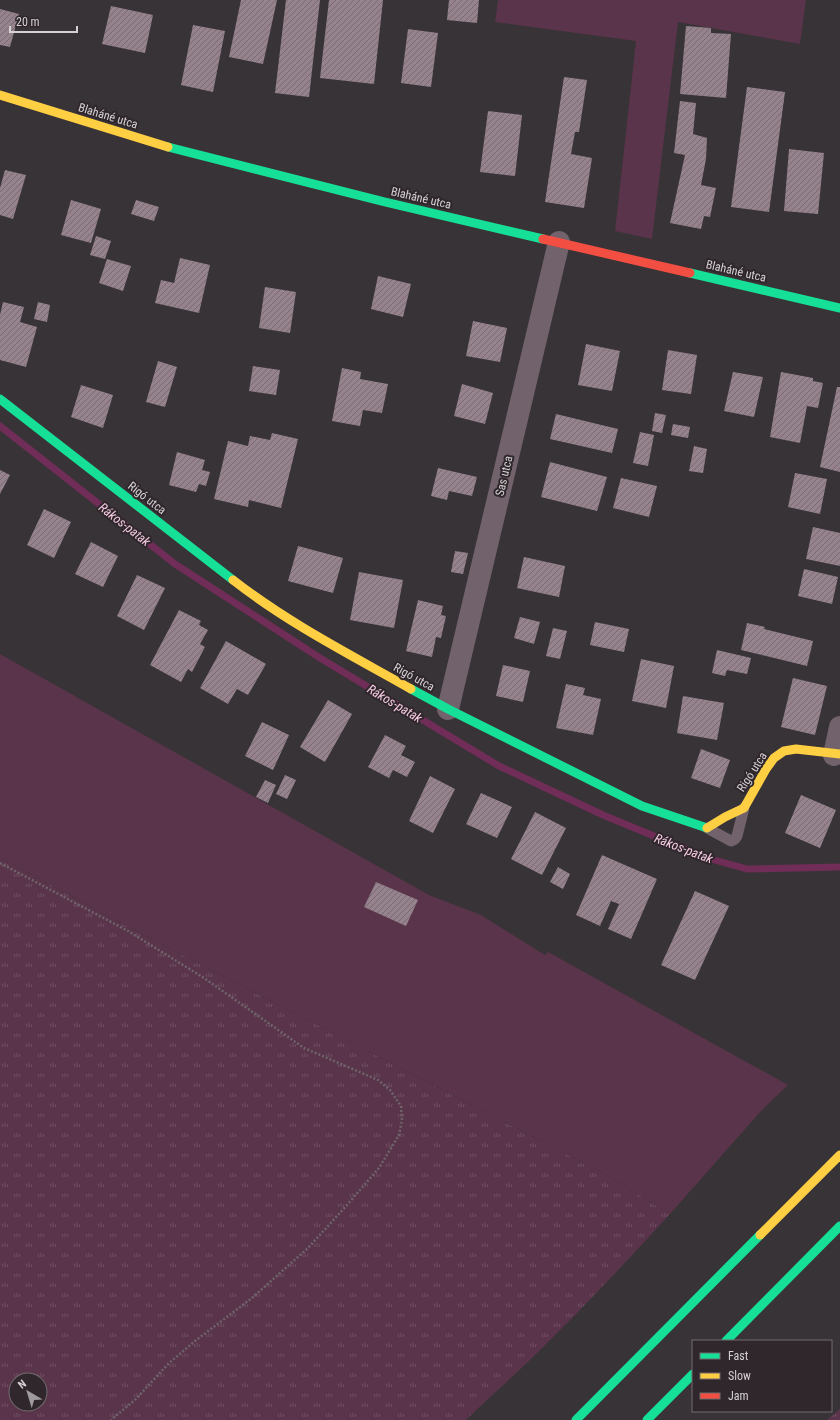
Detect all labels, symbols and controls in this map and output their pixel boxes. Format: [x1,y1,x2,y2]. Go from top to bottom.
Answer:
scale bar [10,8,77,34]
text: 20 m [16,15,40,29]
street label: Blaháné utca [77,100,140,132]
street label: Blaháné utca [389,184,453,212]
street label: Blaháné utca [704,257,768,285]
street label: Sas utca [493,454,515,497]
street label: Rigó utca [125,479,169,517]
water label: Rákos-patak [96,500,154,549]
street label: Rigó utca [391,660,437,694]
water label: Rákos-patak [365,681,425,726]
street label: Rigó utca [734,749,770,794]
water label: Rákos-patak [652,830,715,867]
legend [692,1340,832,1412]
text: Fast [728,1349,749,1363]
text: Slow [728,1369,751,1383]
north arrow [8,1372,48,1412]
text: N [15,1377,29,1392]
text: Jam [728,1389,749,1403]

